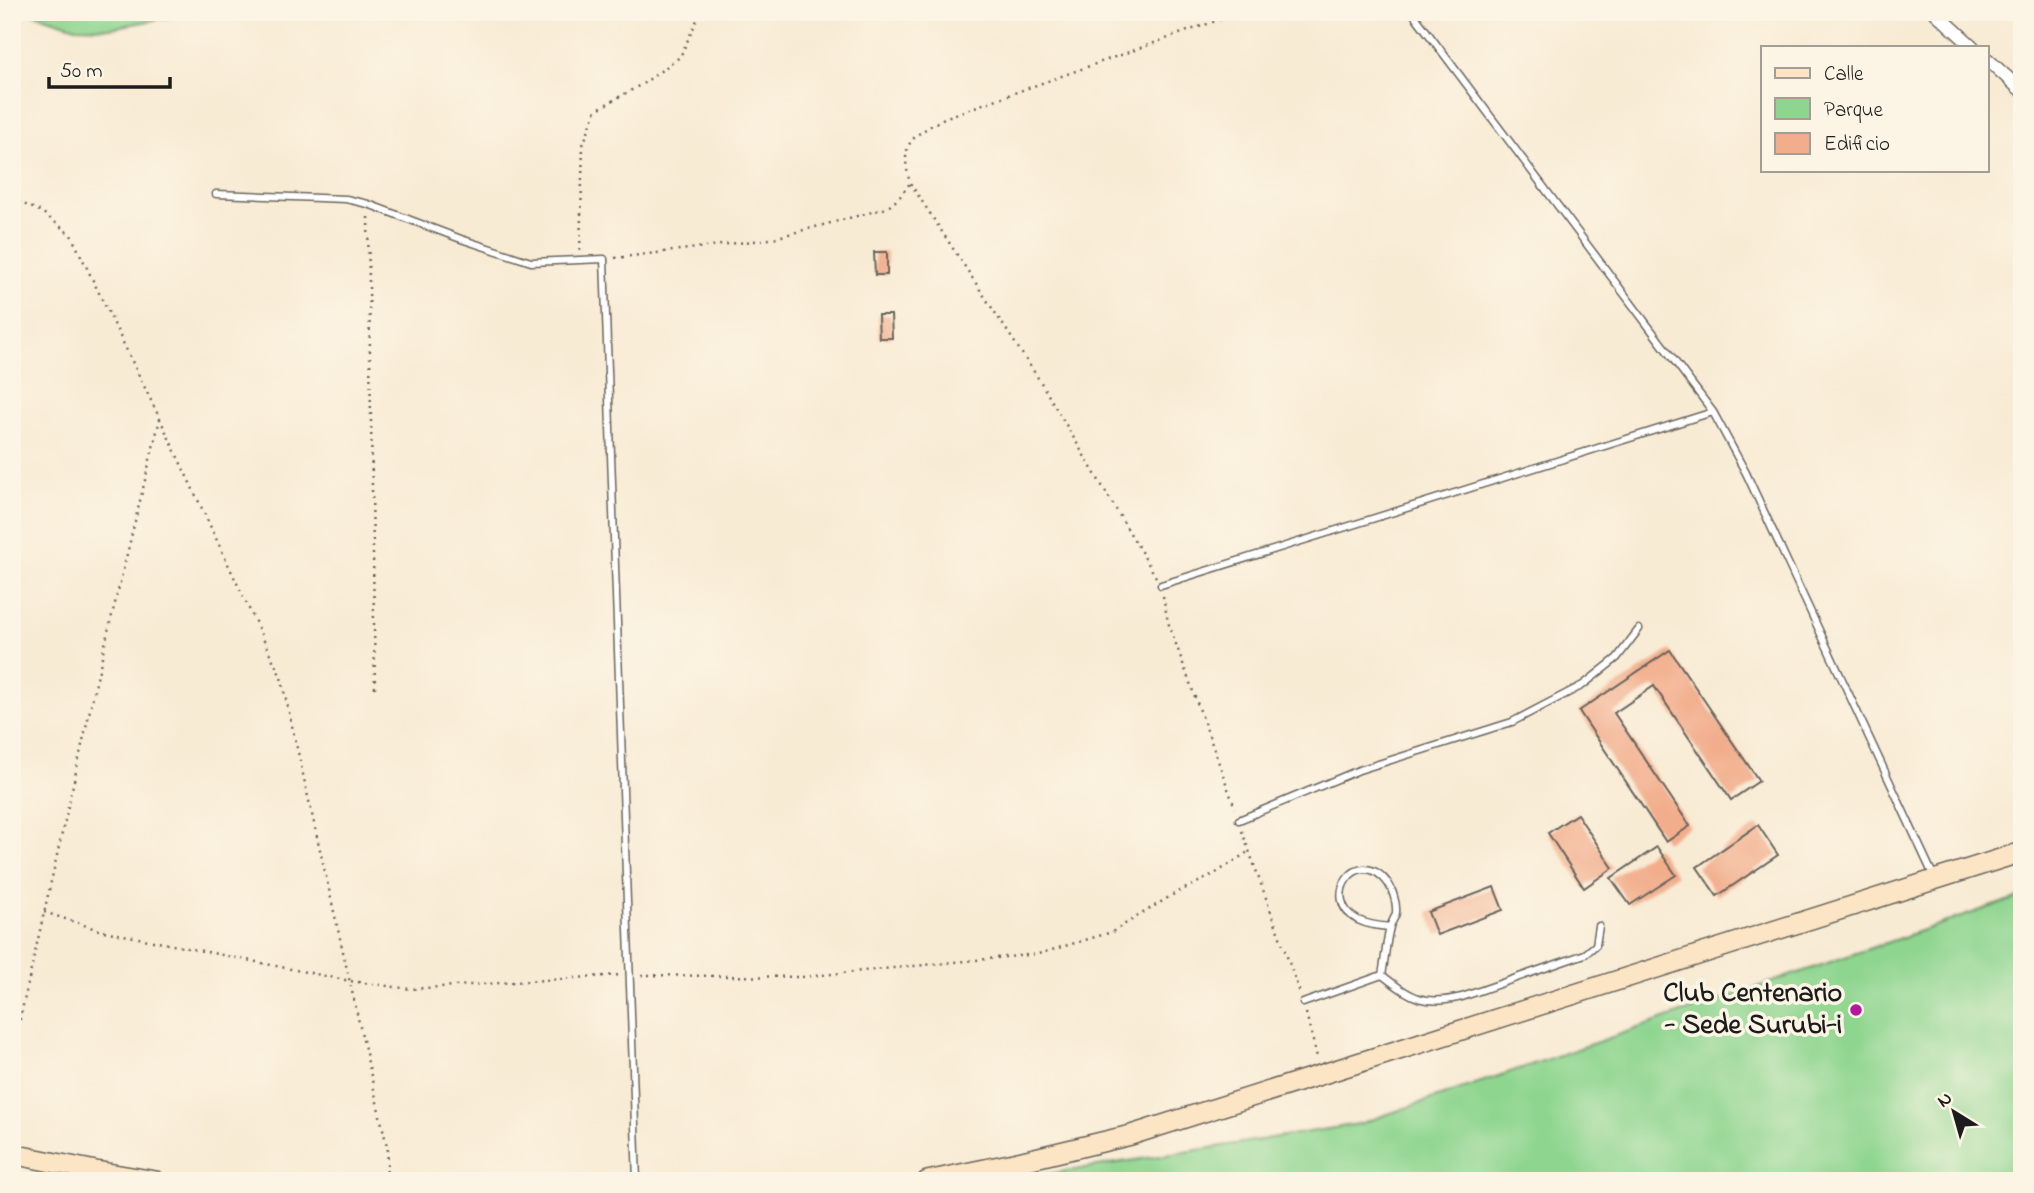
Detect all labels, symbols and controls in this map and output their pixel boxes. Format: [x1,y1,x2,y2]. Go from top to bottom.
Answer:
scale bar [49,46,170,90]
legend [1761,46,1988,172]
text: 50 m [60,57,103,87]
text: Calle [1824,60,1864,90]
text: Parque [1824,96,1883,126]
text: Edificio [1824,130,1890,160]
place label: Club Centenario - Sede Surubi-i [1663,974,1842,1047]
marker: Club Centenario - Sede Surubi-i [1848,1002,1864,1018]
north arrow [1918,1078,1988,1148]
text: N [1932,1086,1959,1115]

